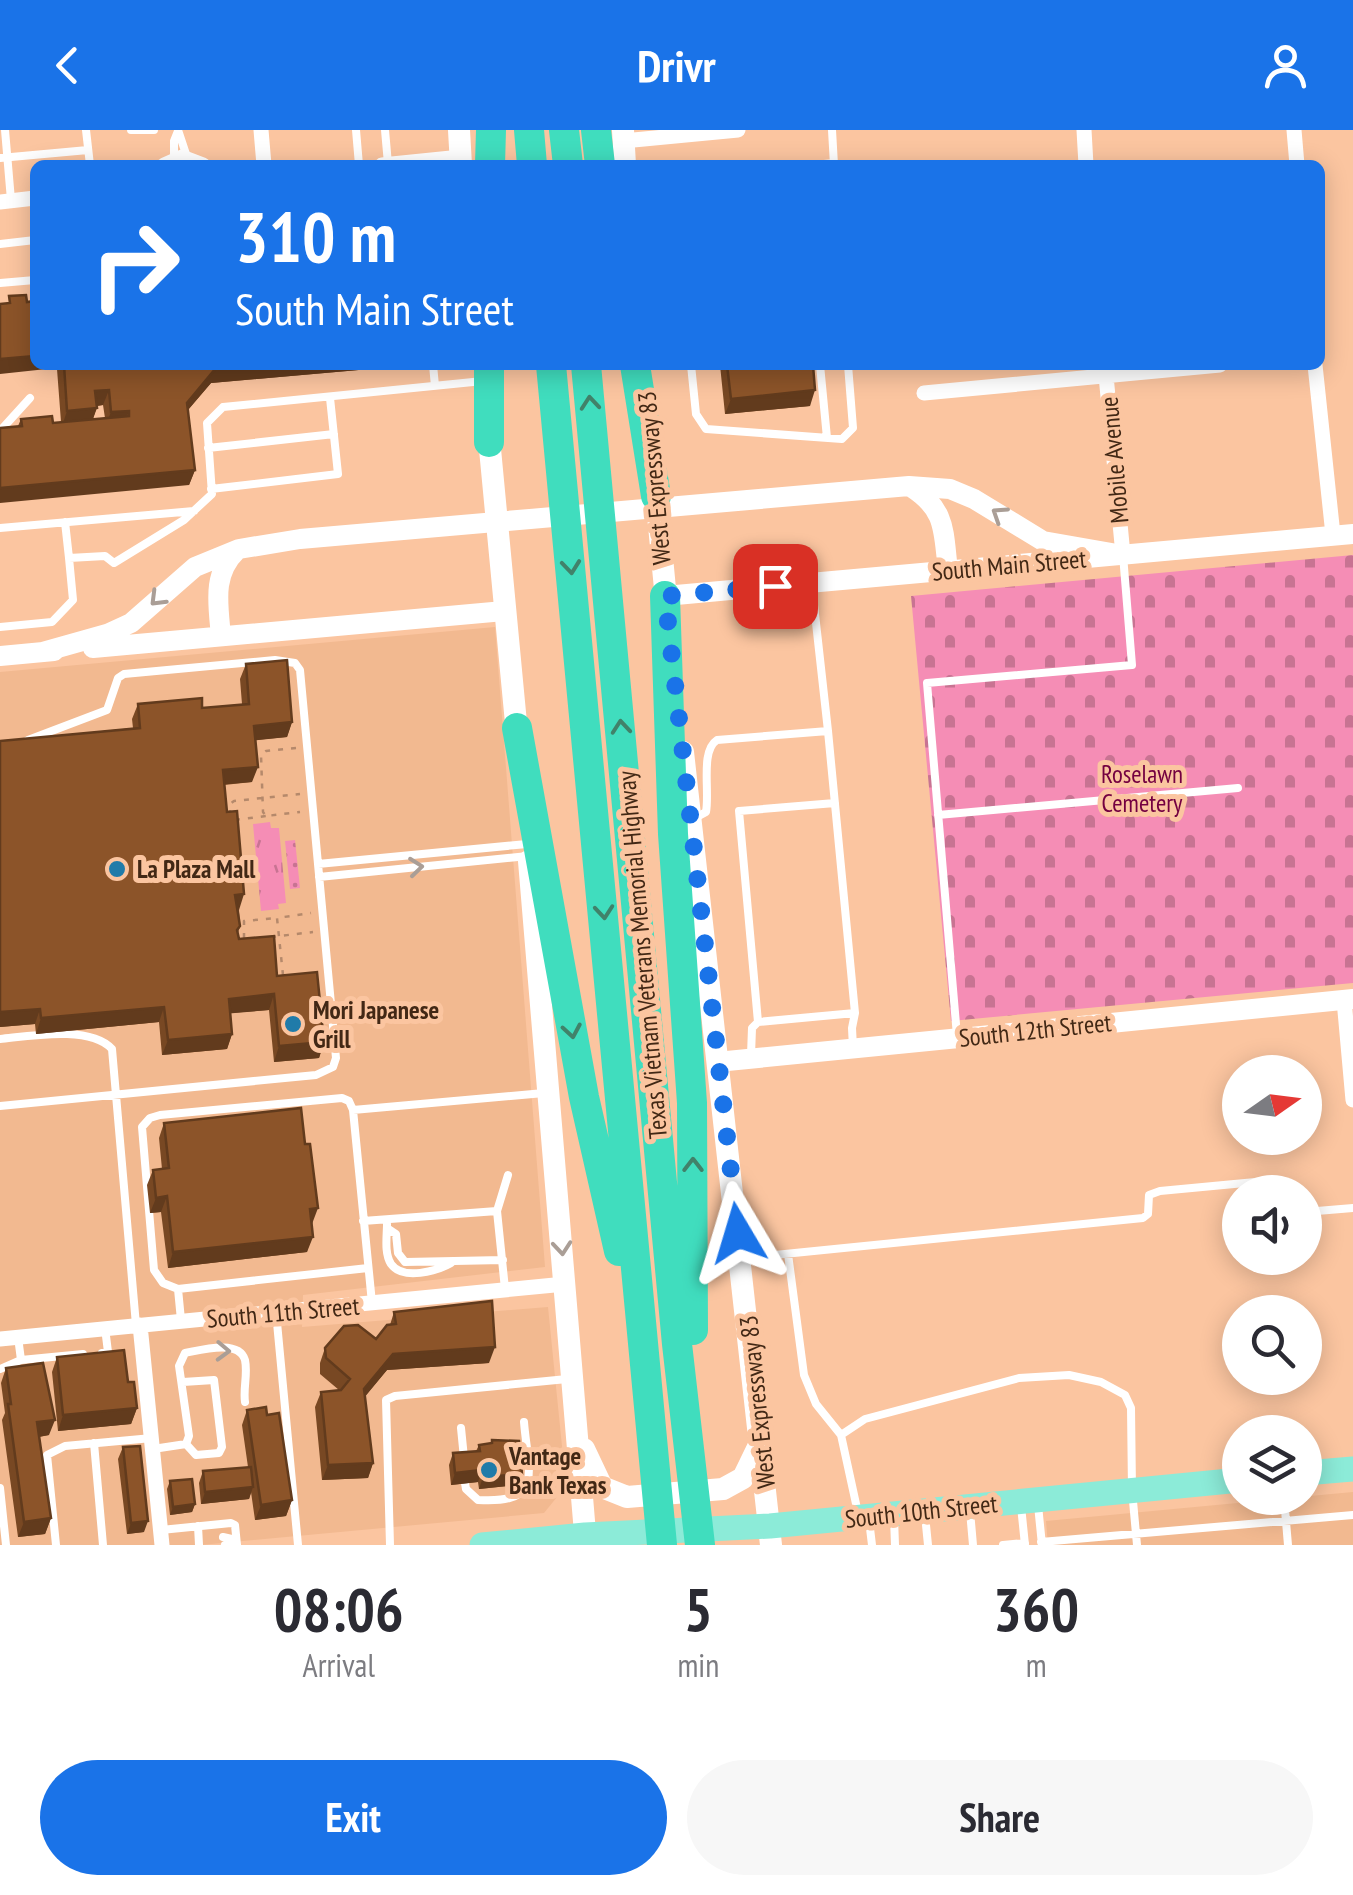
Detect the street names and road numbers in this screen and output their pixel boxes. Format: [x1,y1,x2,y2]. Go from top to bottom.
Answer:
street label: West Expressway 83 [630,390,678,566]
street label: Mobile Avenue [1093,395,1135,525]
street label: South Main Street [930,542,1088,588]
street label: Texas Vietnam Veterans Memorial Highway [610,769,674,1140]
street label: South 12th Street [957,1006,1113,1054]
street label: South 11th Street [205,1289,361,1335]
street label: West Expressway 83 [732,1314,782,1490]
street label: South 10th Street [843,1487,999,1535]

